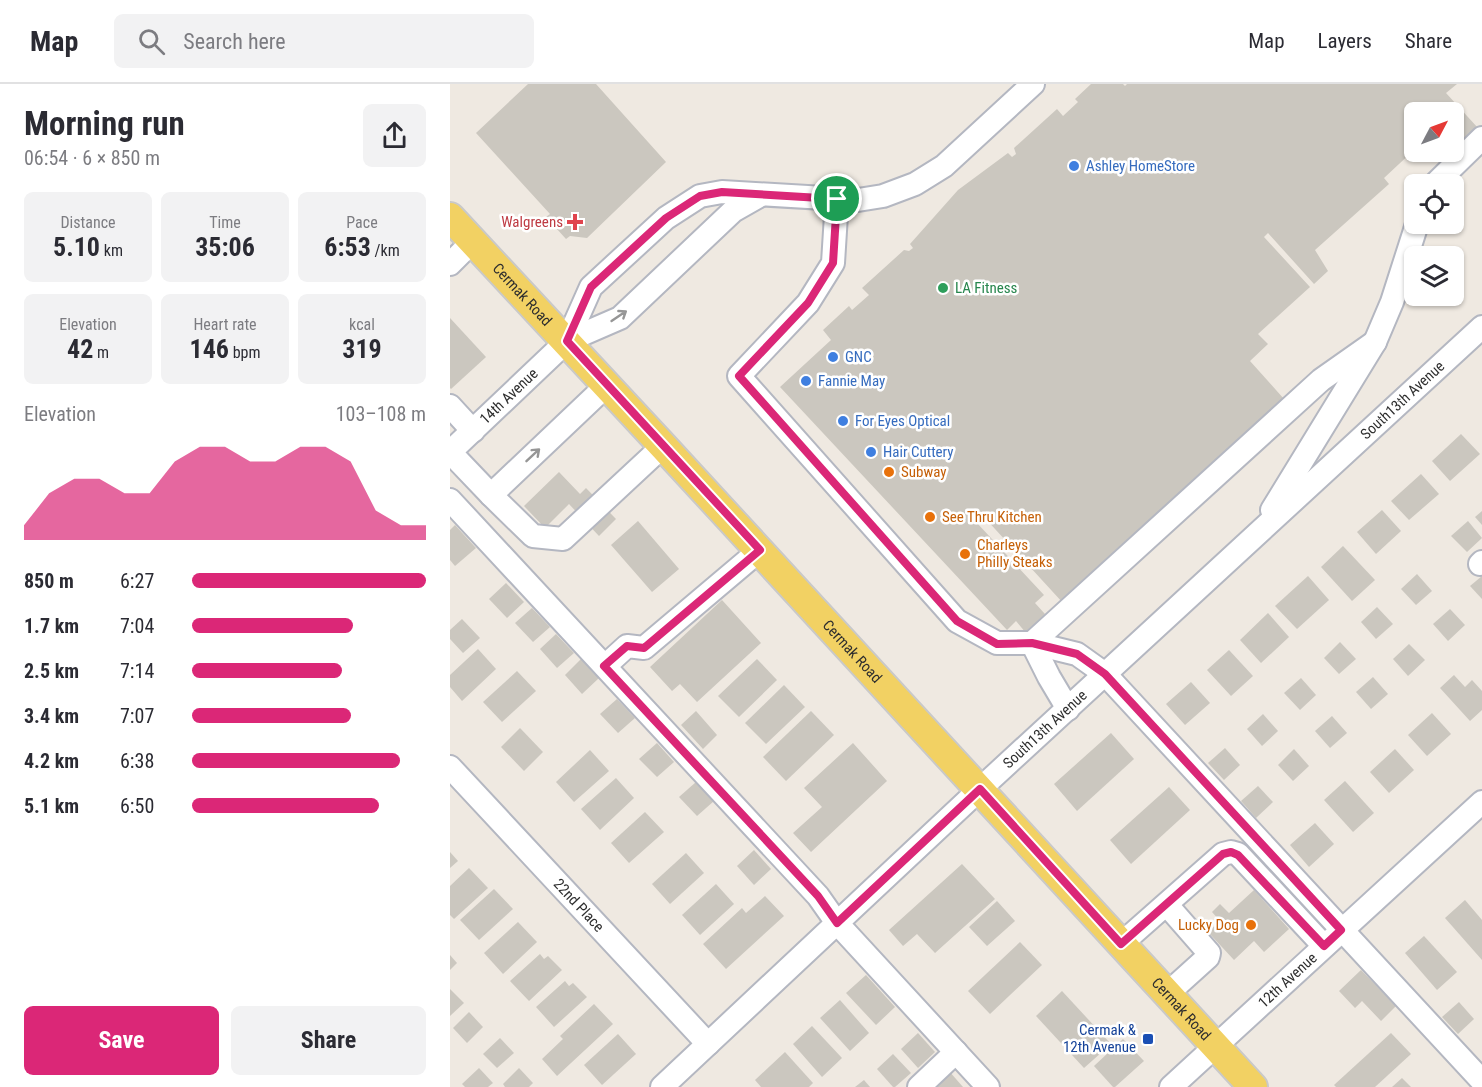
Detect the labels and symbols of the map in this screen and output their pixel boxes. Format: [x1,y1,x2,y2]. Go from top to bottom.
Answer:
north arrow [1404,102,1464,162]
place label: Ashley HomeStore [1086,157,1195,175]
marker: Ashley HomeStore [1067,159,1081,173]
pin [811,173,862,224]
place label: Walgreens [501,213,563,231]
marker: Walgreens [568,215,582,229]
street label: Cermak Road [489,260,556,330]
place label: LA Fitness [955,279,1018,297]
marker: LA Fitness [936,281,950,295]
one-way arrow [611,310,627,322]
place label: GNC [845,348,872,366]
marker: GNC [826,350,840,364]
street label: South13th Avenue [1357,357,1448,443]
street label: 14th Avenue [476,365,542,428]
place label: Fannie May [818,372,885,390]
marker: Fannie May [799,374,813,388]
place label: For Eyes Optical [855,412,950,430]
marker: For Eyes Optical [836,414,850,428]
place label: Hair Cuttery [883,443,954,461]
marker: Hair Cuttery [864,445,878,459]
one-way arrow [525,448,540,462]
place label: Subway [901,463,947,481]
marker: Subway [882,465,896,479]
place label: See Thru Kitchen [942,508,1042,526]
marker: See Thru Kitchen [923,510,937,524]
place label: Charleys Philly Steaks [977,536,1053,571]
marker: Charleys Philly Steaks [958,547,972,561]
street label: Cermak Road [819,616,885,687]
street label: South13th Avenue [999,686,1091,772]
street label: 22nd Place [550,875,608,936]
place label: Lucky Dog [1178,916,1239,934]
marker: Lucky Dog [1244,918,1258,932]
street label: 12th Avenue [1254,949,1321,1012]
street label: Cermak Road [1148,974,1215,1044]
place label: Cermak & 12th Avenue [1063,1021,1137,1056]
marker: Cermak & 12th Avenue [1141,1032,1155,1046]

